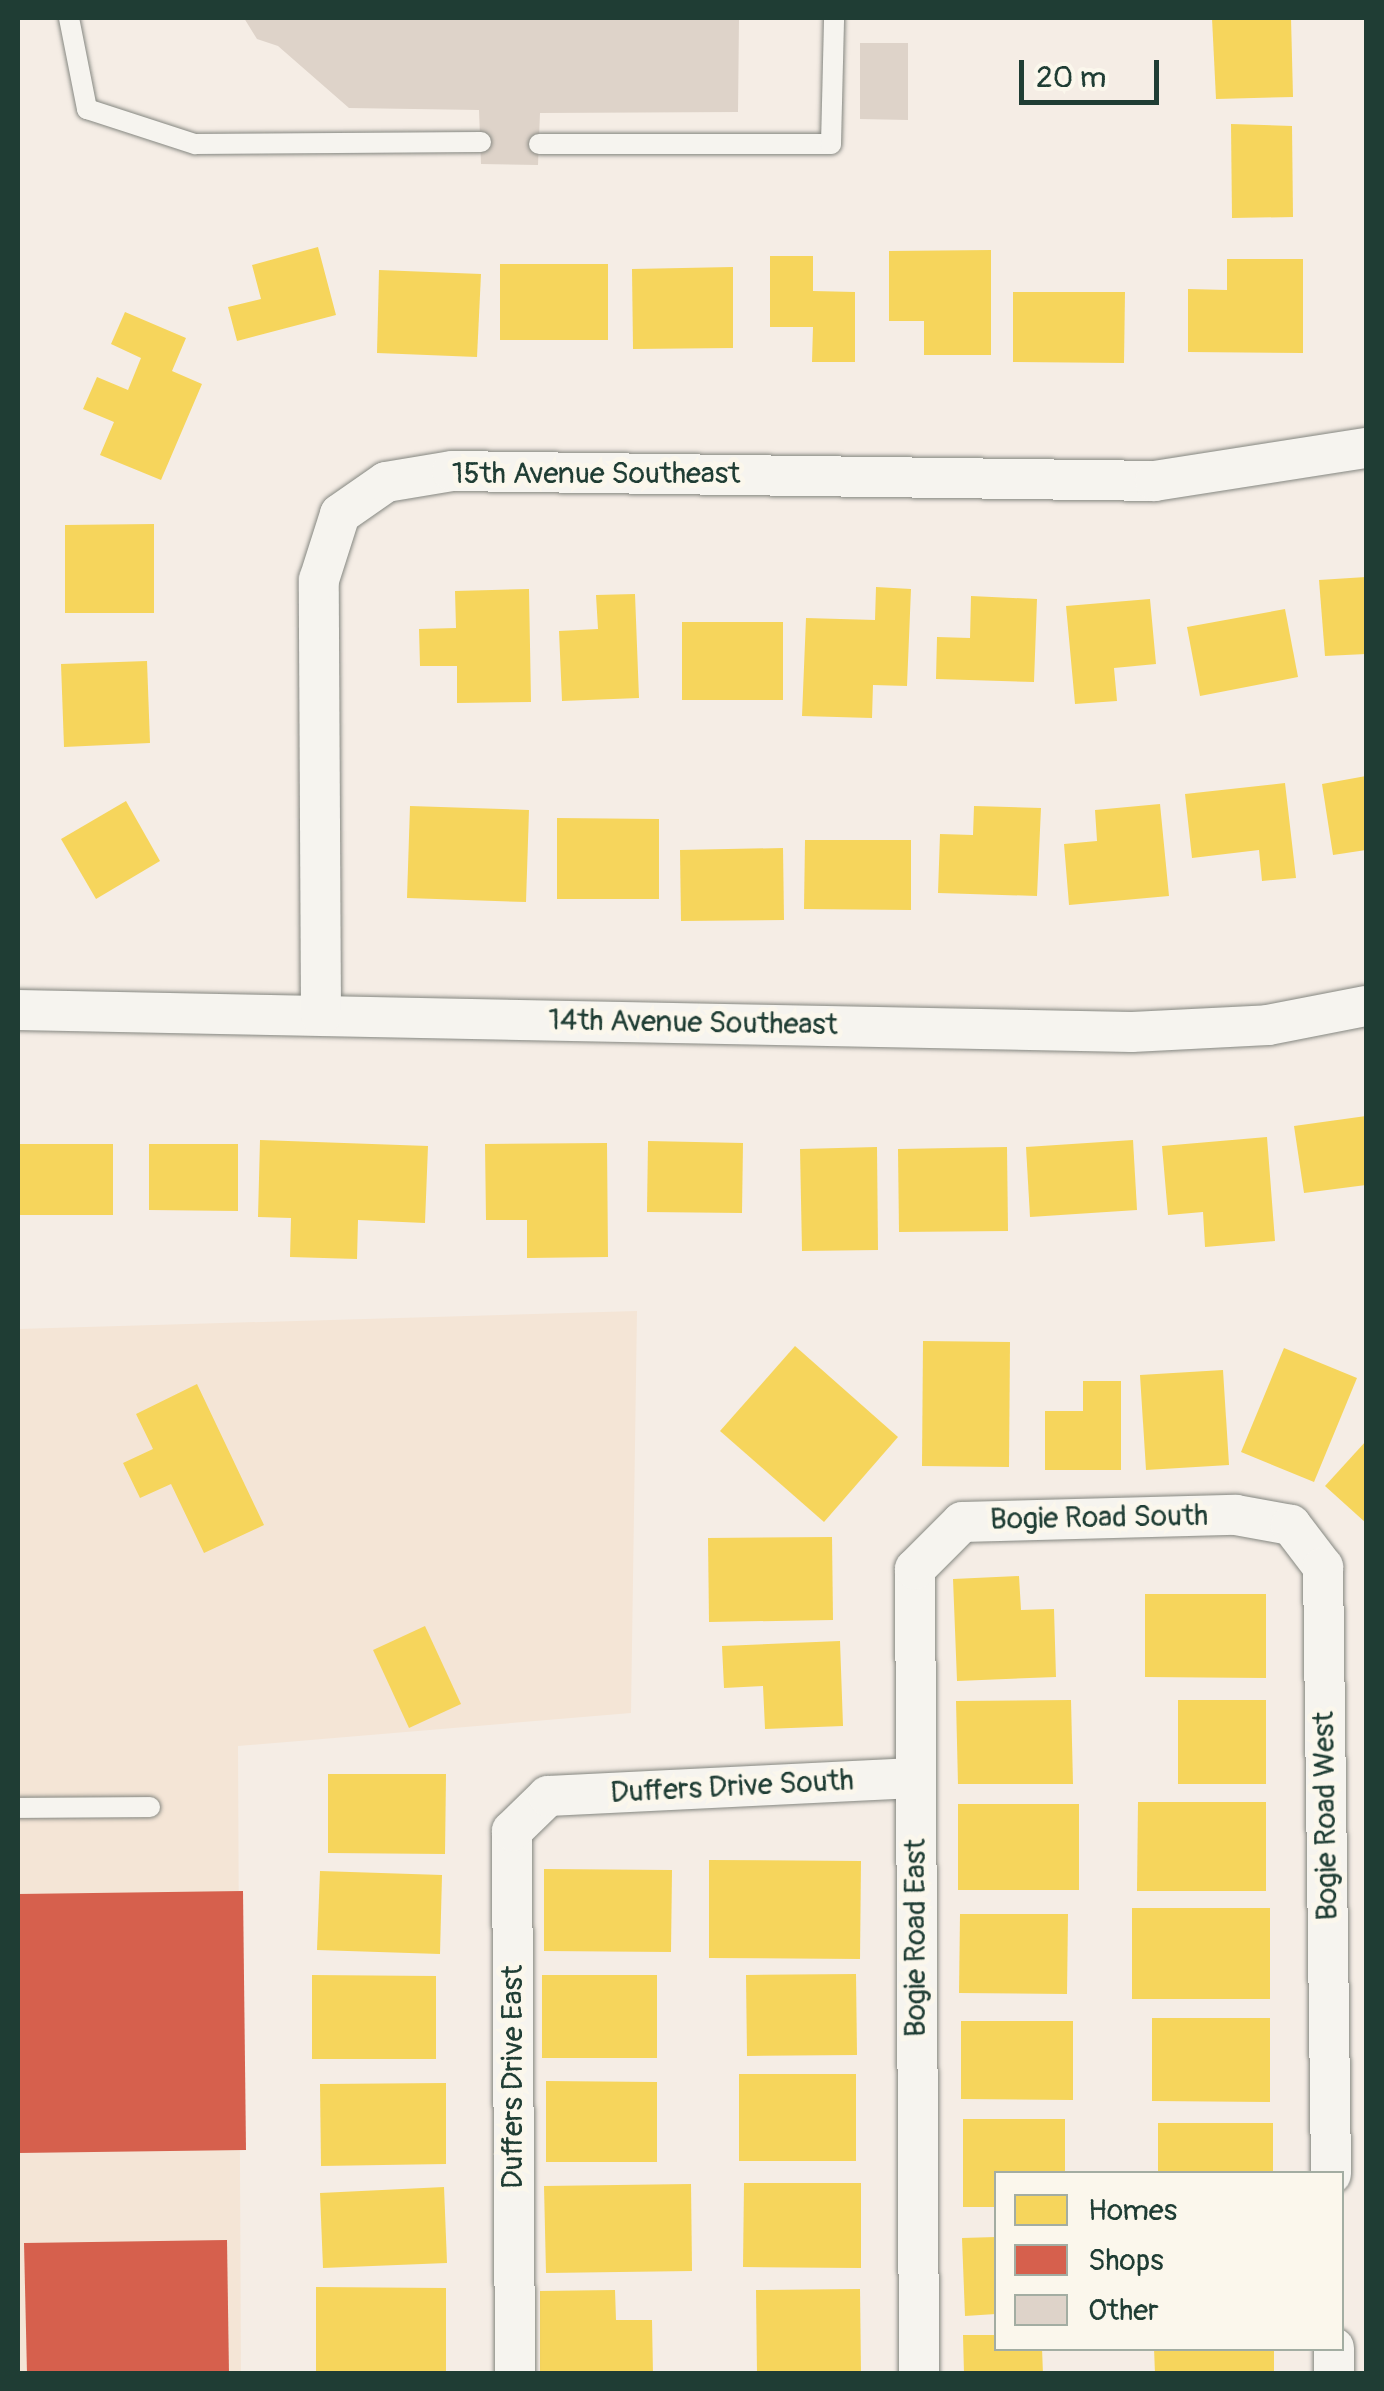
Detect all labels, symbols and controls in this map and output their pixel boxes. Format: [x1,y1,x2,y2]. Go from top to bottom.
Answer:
scale bar [1024,40,1164,102]
text: 20 m [1036,59,1106,96]
street label: 15th Avenue Southeast [452,456,740,492]
street label: 14th Avenue Southeast [548,1002,838,1044]
street label: Bogie Road South [990,1498,1208,1538]
street label: Bogie Road West [1306,1711,1346,1921]
street label: Duffers Drive South [609,1763,855,1811]
street label: Bogie Road East [898,1839,934,2037]
street label: Duffers Drive East [495,1965,531,2189]
legend [994,2171,1344,2351]
text: Homes [1088,2192,1177,2229]
text: Shops [1088,2242,1164,2279]
text: Other [1088,2292,1159,2329]

